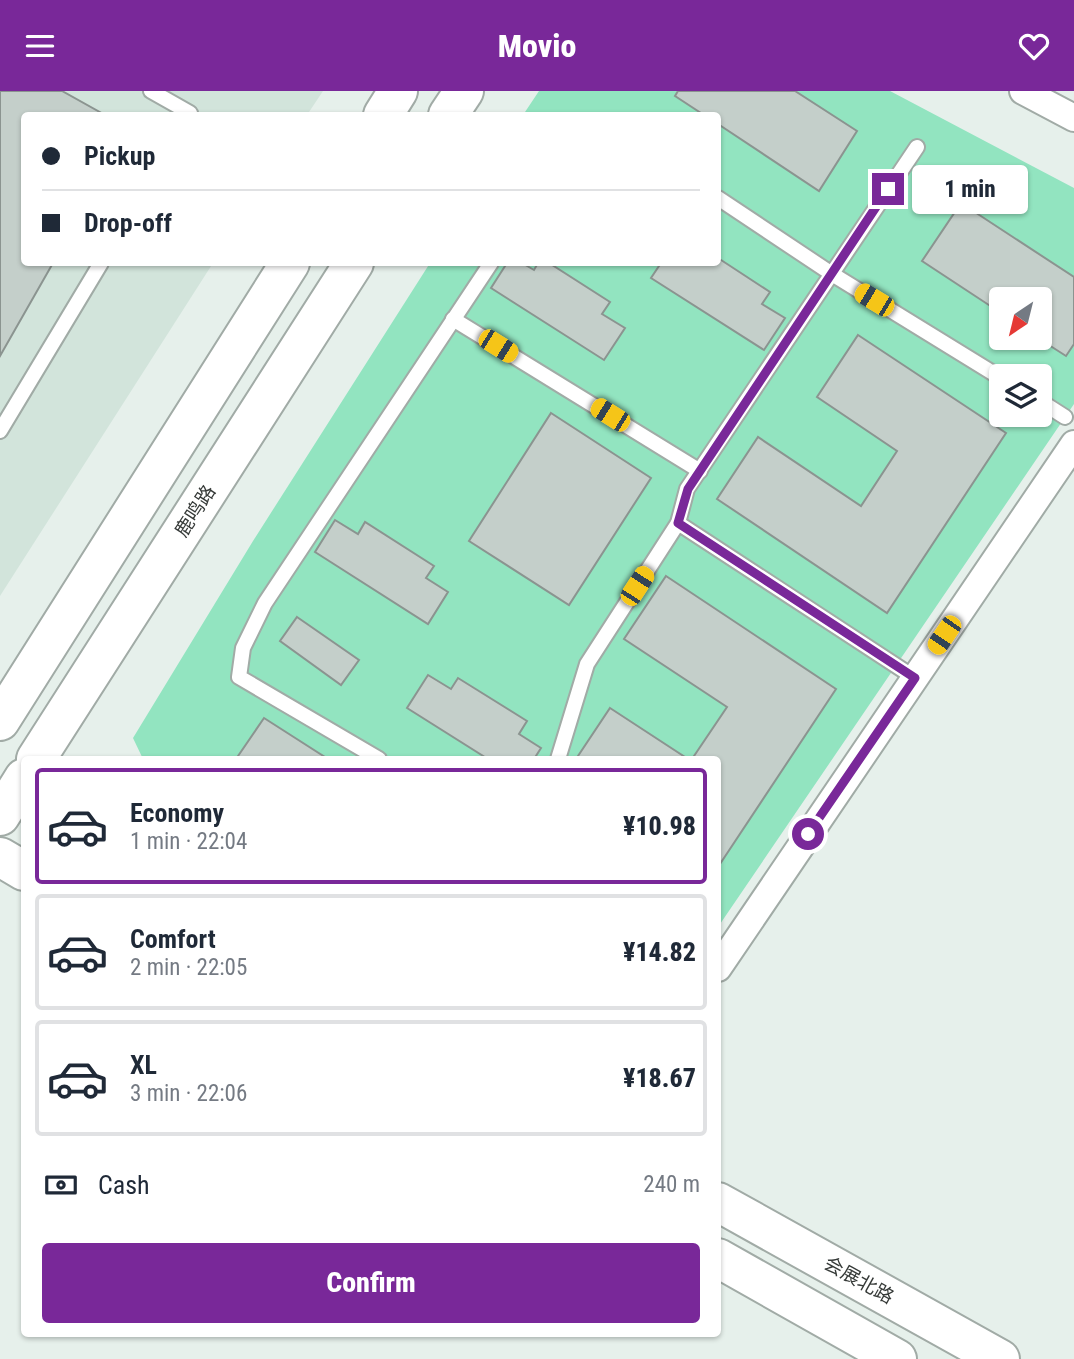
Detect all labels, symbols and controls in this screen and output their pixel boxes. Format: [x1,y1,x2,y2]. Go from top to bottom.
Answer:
icon: menu [21,27,59,65]
text: Movio [498,27,576,65]
icon: heart [1015,27,1053,65]
text: Pickup [84,141,155,171]
callout: 1 min [912,165,1028,213]
route end [872,173,904,205]
text: 1 min [944,176,996,203]
text: Drop-off [84,208,172,238]
car [851,280,898,320]
north arrow [989,287,1052,350]
map controls [989,287,1052,427]
car [475,326,522,366]
button: layers [989,364,1052,427]
car [587,395,634,435]
street label: 鹿鸣路 [170,481,220,541]
car [617,563,658,609]
car [924,612,965,658]
icon: car [46,795,109,858]
text: Economy [130,798,224,828]
text: ¥10.98 [623,811,696,841]
route start [792,818,824,850]
text: 1 min · 22:04 [130,828,247,855]
icon: car [46,921,109,984]
text: Comfort [130,924,216,954]
text: ¥14.82 [623,937,696,967]
text: 2 min · 22:05 [130,954,247,981]
icon: car [46,1047,109,1110]
text: XL [130,1050,157,1080]
text: ¥18.67 [623,1063,696,1093]
text: 3 min · 22:06 [130,1080,247,1107]
icon: cash [42,1166,80,1204]
text: Cash [98,1170,150,1200]
text: 240 m [643,1171,700,1198]
button: Confirm [42,1243,700,1323]
street label: 会展北路 [820,1252,898,1308]

